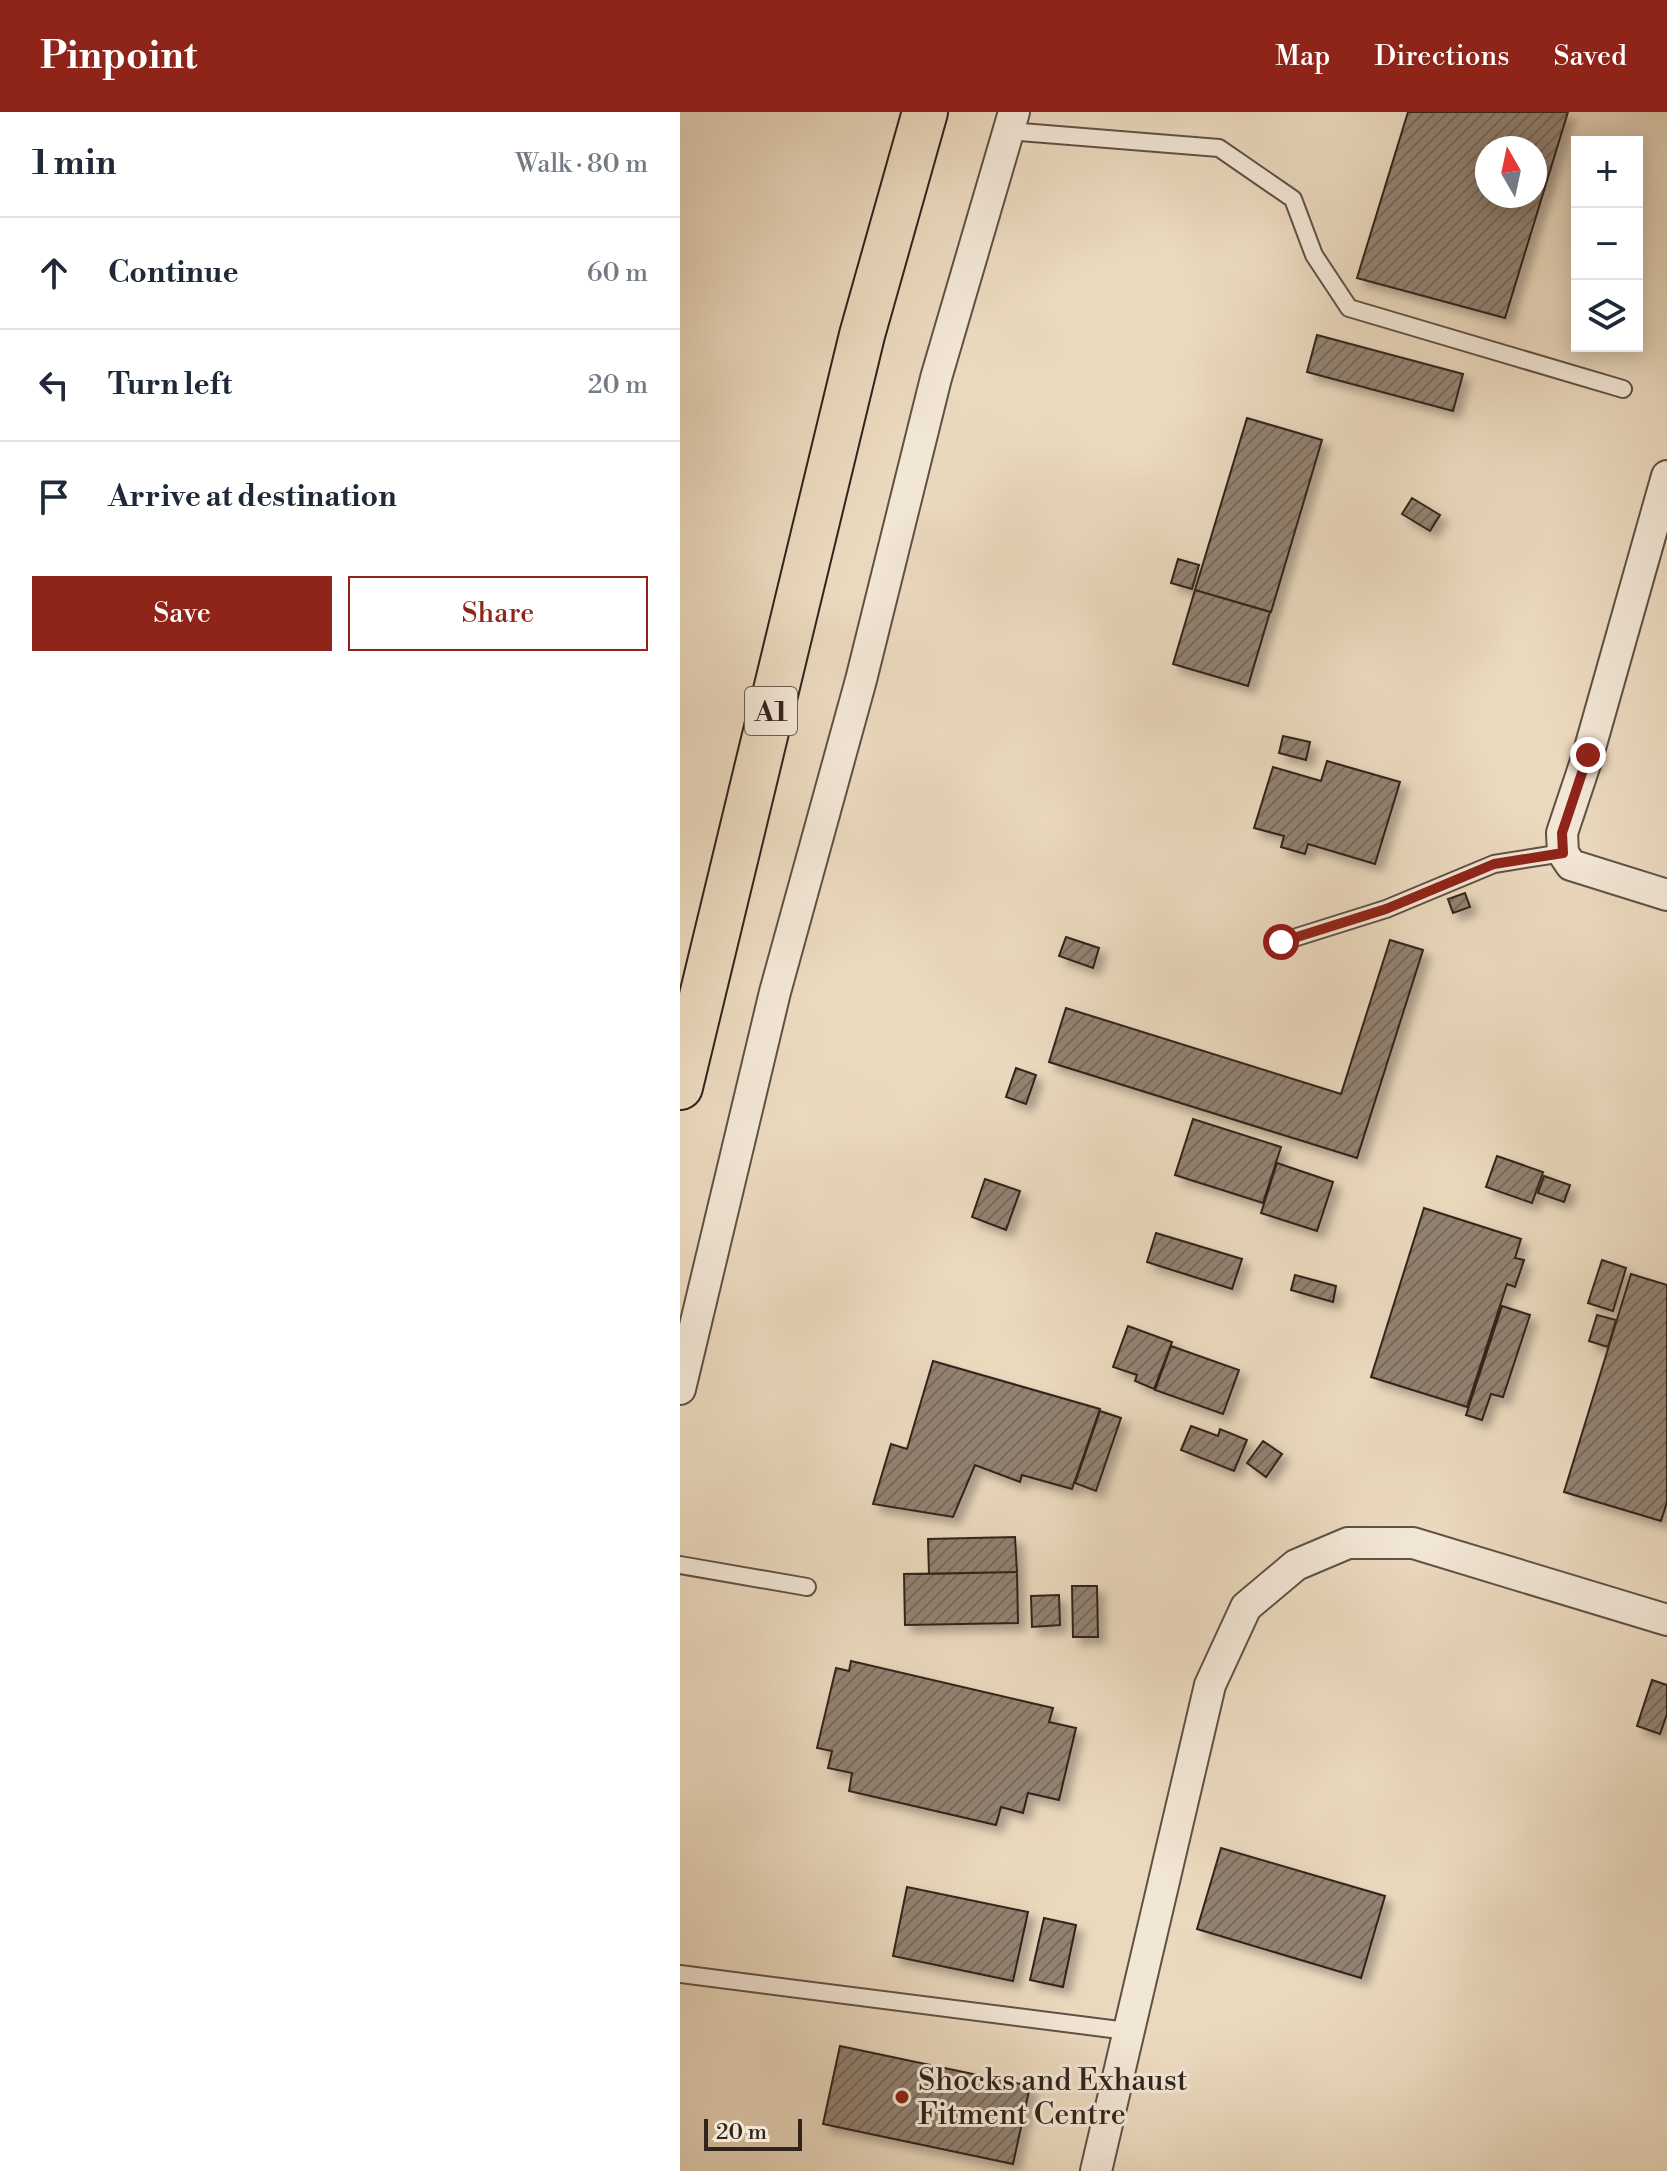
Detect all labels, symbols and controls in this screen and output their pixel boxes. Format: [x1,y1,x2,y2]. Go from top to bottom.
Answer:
text: Pinpoint [40,33,197,80]
text: Map [1275,39,1330,74]
text: Directions [1374,39,1509,74]
text: Saved [1553,39,1627,74]
north arrow [1475,136,1547,208]
map controls [1571,136,1643,352]
button: + [1571,136,1643,208]
text: 1 min [32,143,116,185]
text: Walk · 80 m [515,148,648,180]
button: − [1571,208,1643,280]
icon: ahead [32,251,76,295]
text: Continue [108,254,239,292]
text: 60 m [587,257,648,289]
button: layers [1571,280,1643,352]
icon: left [32,363,76,407]
text: Turn left [108,366,232,404]
text: 20 m [588,369,648,401]
icon: arrive [32,475,76,519]
text: Arrive at destination [108,478,397,516]
button: Save [32,576,332,651]
button: Share [348,576,648,651]
road number: A1 [745,687,797,735]
route end [1570,737,1606,773]
route start [1263,924,1299,960]
place label: Shocks and Exhaust Fitment Centre [918,2062,1188,2134]
marker: Shocks and Exhaust Fitment Centre [893,2088,911,2106]
scale bar [704,2115,802,2151]
text: 20 m [716,2119,767,2146]

